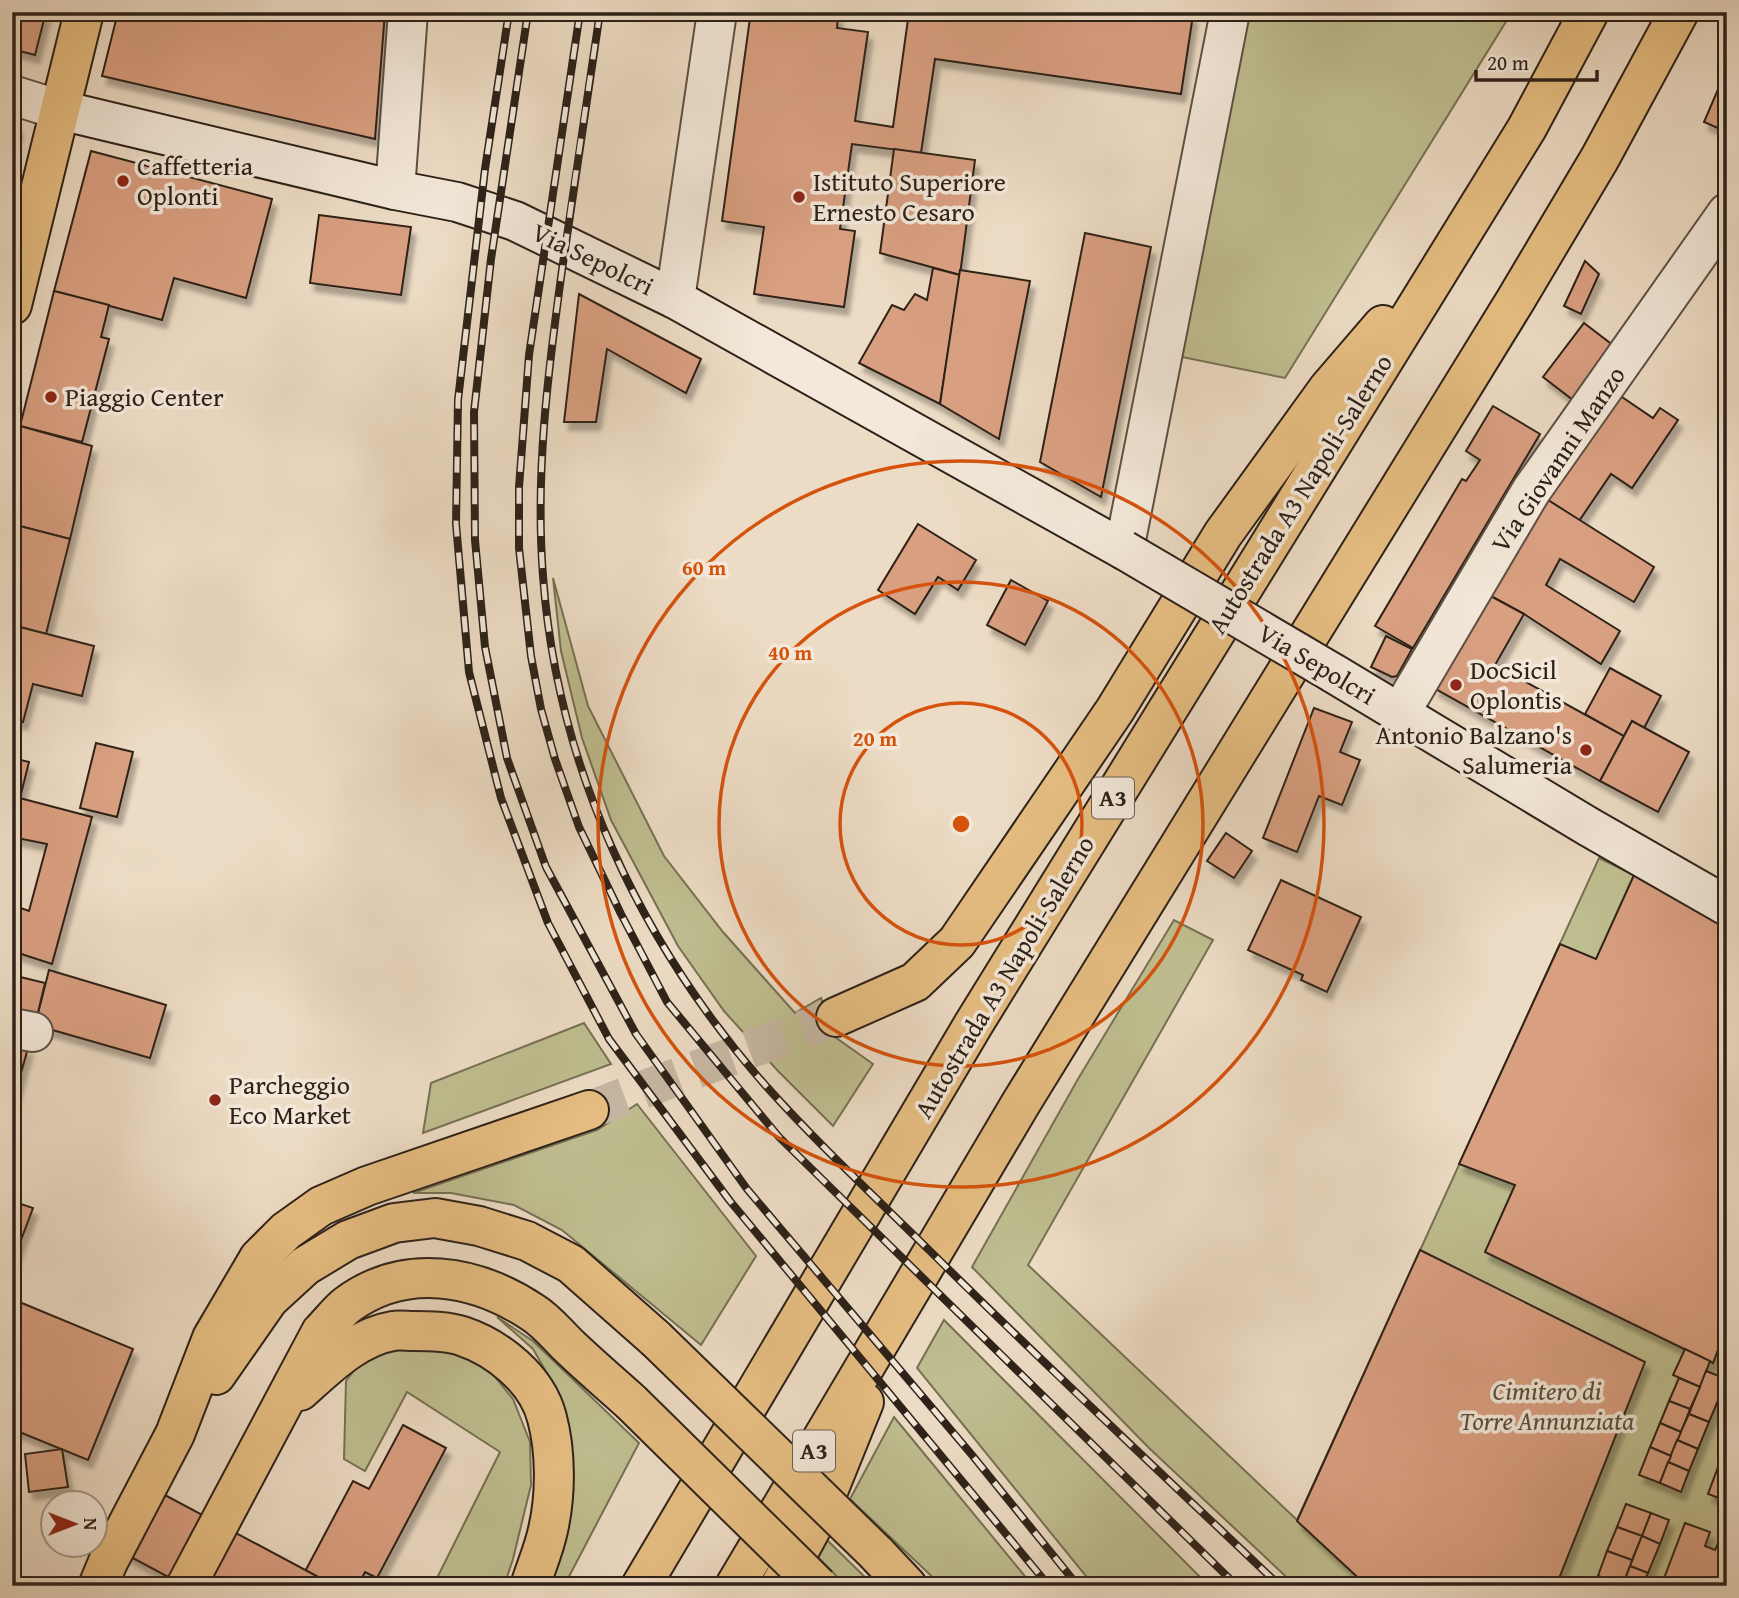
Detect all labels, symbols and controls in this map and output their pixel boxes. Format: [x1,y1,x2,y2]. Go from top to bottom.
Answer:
scale bar [1476,38,1597,82]
text: 20 m [1487,47,1529,78]
place label: Caffetteria Oplonti [137,146,254,215]
place label: Istituto Superiore Ernesto Cesaro [813,162,1006,231]
marker: Caffetteria Oplonti [115,173,131,189]
marker: Istituto Superiore Ernesto Cesaro [791,189,807,205]
street label: Via Sepolcri [526,212,661,305]
street label: Autostrada A3 Napoli-Salerno [1197,346,1402,641]
street label: Via Giovanni Manzo [1481,358,1635,560]
place label: Piaggio Center [65,377,224,416]
marker: Piaggio Center [43,389,59,405]
text: 60 m [682,552,726,583]
street label: Via Sepolcri [1251,613,1384,714]
text: 40 m [768,637,812,668]
place label: DocSicil Oplontis [1470,650,1562,719]
marker: DocSicil Oplontis [1448,677,1464,693]
place label: Antonio Balzano's Salumeria [1375,715,1573,784]
text: 20 m [853,723,897,754]
marker: Antonio Balzano's Salumeria [1578,742,1594,758]
road number: A3 [1092,778,1134,818]
centre of rings [949,812,973,836]
street label: Autostrada A3 Napoli-Salerno [904,828,1104,1125]
place label: Parcheggio Eco Market [229,1065,351,1134]
marker: Parcheggio Eco Market [207,1092,223,1108]
park label: Cimitero di Torre Annunziata [1460,1371,1634,1440]
road number: A3 [793,1430,835,1471]
north arrow [38,1490,108,1560]
text: N [77,1518,105,1531]

